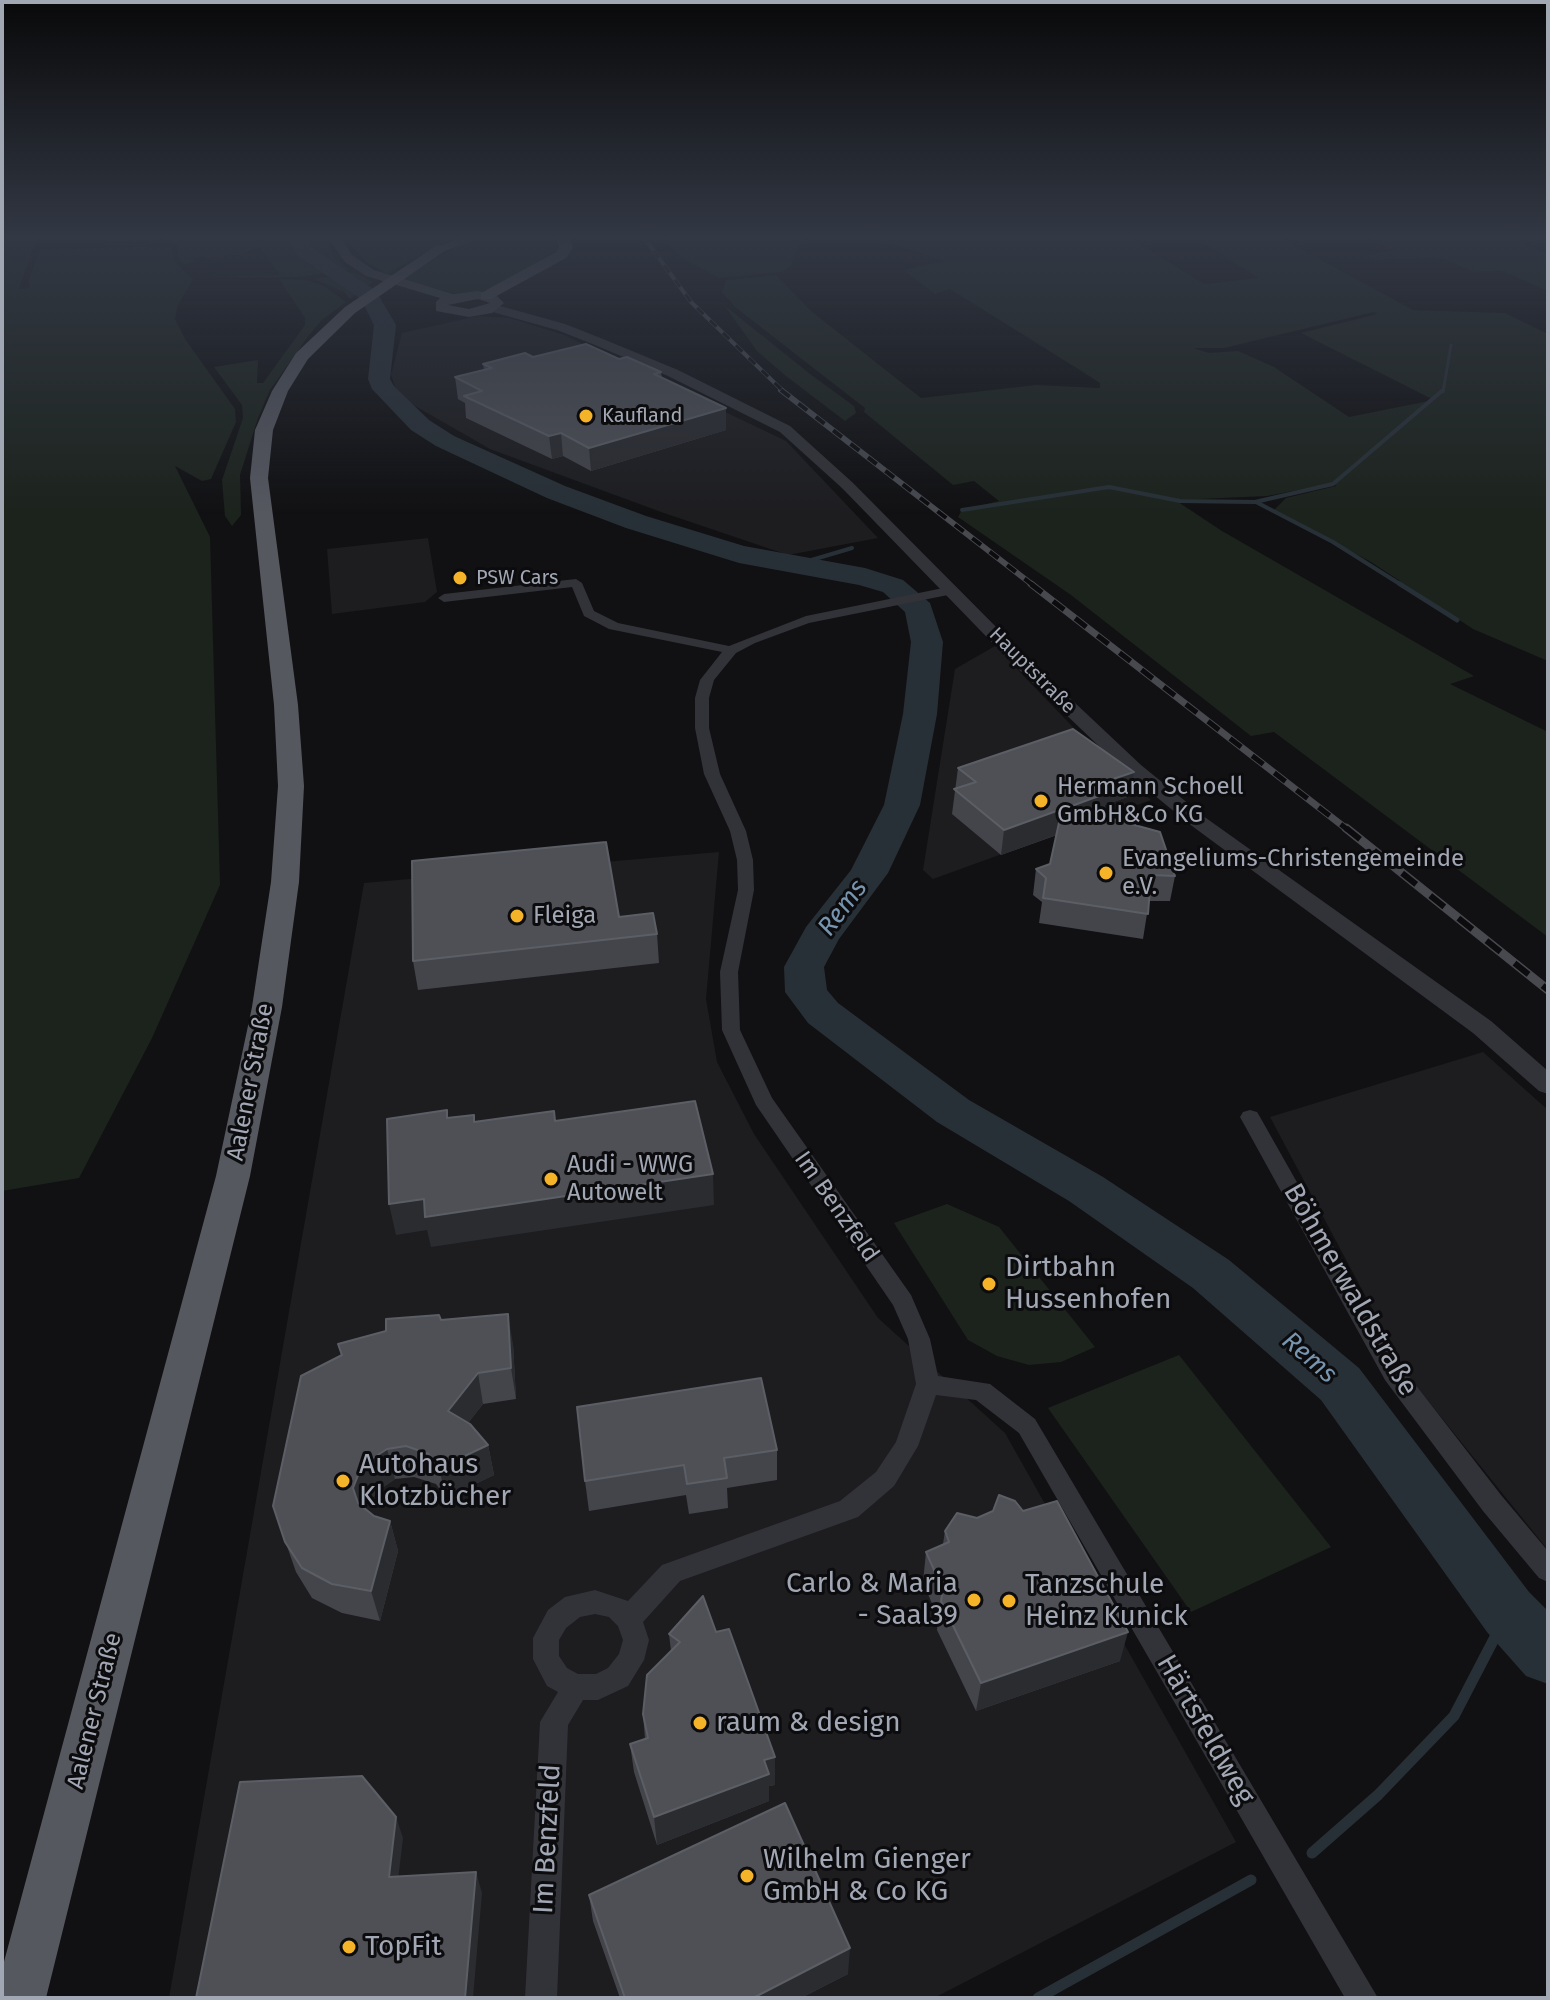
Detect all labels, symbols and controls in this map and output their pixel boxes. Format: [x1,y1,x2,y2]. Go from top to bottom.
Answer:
place label: Kaufland [602,404,682,428]
marker: Kaufland [577,407,595,425]
place label: PSW Cars [476,566,558,590]
marker: PSW Cars [451,569,469,587]
street label: Hauptstraße [984,623,1080,719]
place label: Hermann Schoell GmbH&Co KG [1057,773,1244,829]
marker: Hermann Schoell GmbH&Co KG [1032,792,1050,810]
place label: Evangeliums-Christengemeinde e.V. [1122,845,1464,901]
marker: Evangeliums-Christengemeinde e.V. [1097,864,1115,882]
water label: Rems [812,874,874,942]
place label: Fleiga [533,902,596,930]
marker: Fleiga [508,907,526,925]
street label: Aalener Straße [222,1001,280,1163]
street label: Im Benzfeld [787,1146,885,1268]
place label: Audi - WWG Autowelt [567,1151,693,1207]
marker: Audi - WWG Autowelt [542,1170,560,1188]
street label: Böhmerwaldstraße [1276,1178,1424,1402]
place label: Dirtbahn Hussenhofen [1005,1251,1171,1317]
marker: Dirtbahn Hussenhofen [980,1275,998,1293]
water label: Rems [1275,1326,1343,1390]
place label: Autohaus Klotzbücher [359,1448,511,1514]
marker: Autohaus Klotzbücher [334,1472,352,1490]
place label: Carlo & Maria - Saal39 [786,1567,958,1633]
place label: Tanzschule Heinz Kunick [1025,1568,1188,1634]
marker: Carlo & Maria - Saal39 [965,1591,983,1609]
marker: Tanzschule Heinz Kunick [1000,1592,1018,1610]
street label: Aalener Straße [62,1630,128,1792]
street label: Härtsfeldweg [1149,1649,1261,1811]
place label: raum & design [716,1706,901,1740]
marker: raum & design [691,1714,709,1732]
street label: Im Benzfeld [527,1763,569,1915]
place label: Wilhelm Gienger GmbH & Co KG [763,1843,971,1909]
marker: Wilhelm Gienger GmbH & Co KG [738,1867,756,1885]
place label: TopFit [365,1930,442,1964]
marker: TopFit [340,1938,358,1956]

